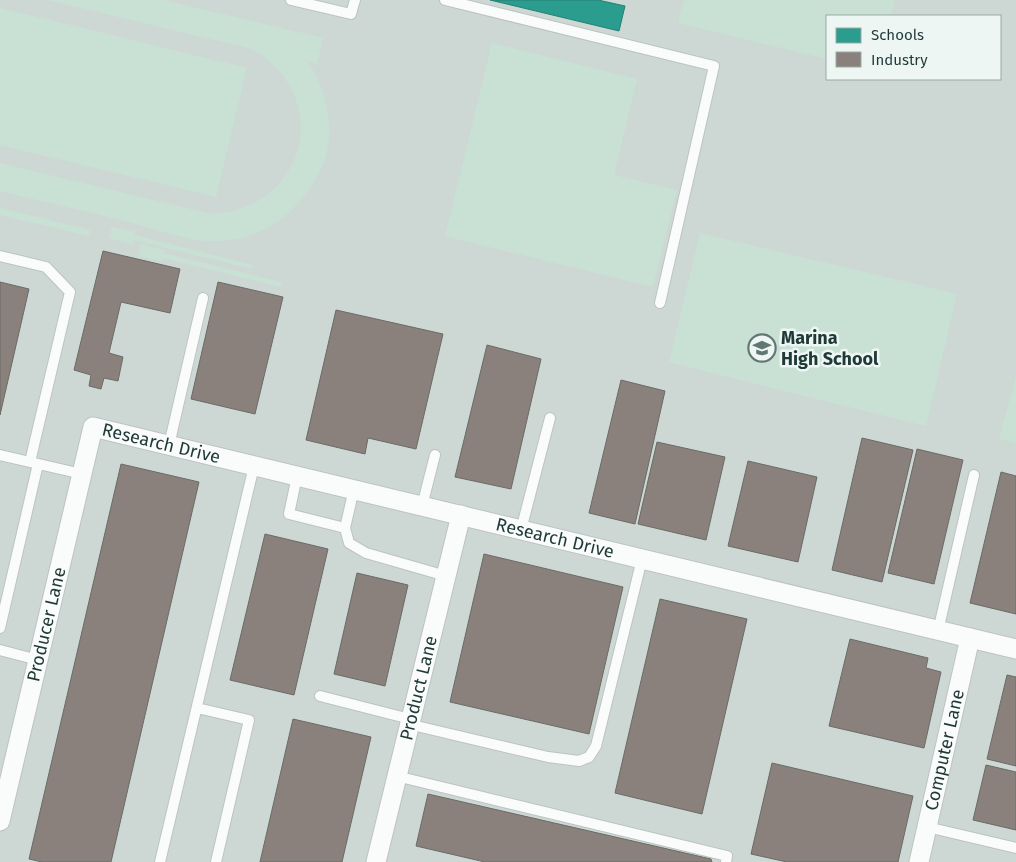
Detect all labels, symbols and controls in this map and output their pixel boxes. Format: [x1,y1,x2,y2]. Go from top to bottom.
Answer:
legend [826,15,1001,80]
text: Schools [871,26,924,44]
text: Industry [871,51,928,69]
place label: Marina High School [781,327,879,370]
school or university icon: Marina High School [747,333,777,363]
street label: Research Drive [100,419,223,468]
street label: Research Drive [494,513,616,563]
street label: Producer Lane [22,565,71,684]
street label: Product Lane [395,633,442,743]
street label: Computer Lane [920,687,969,813]

